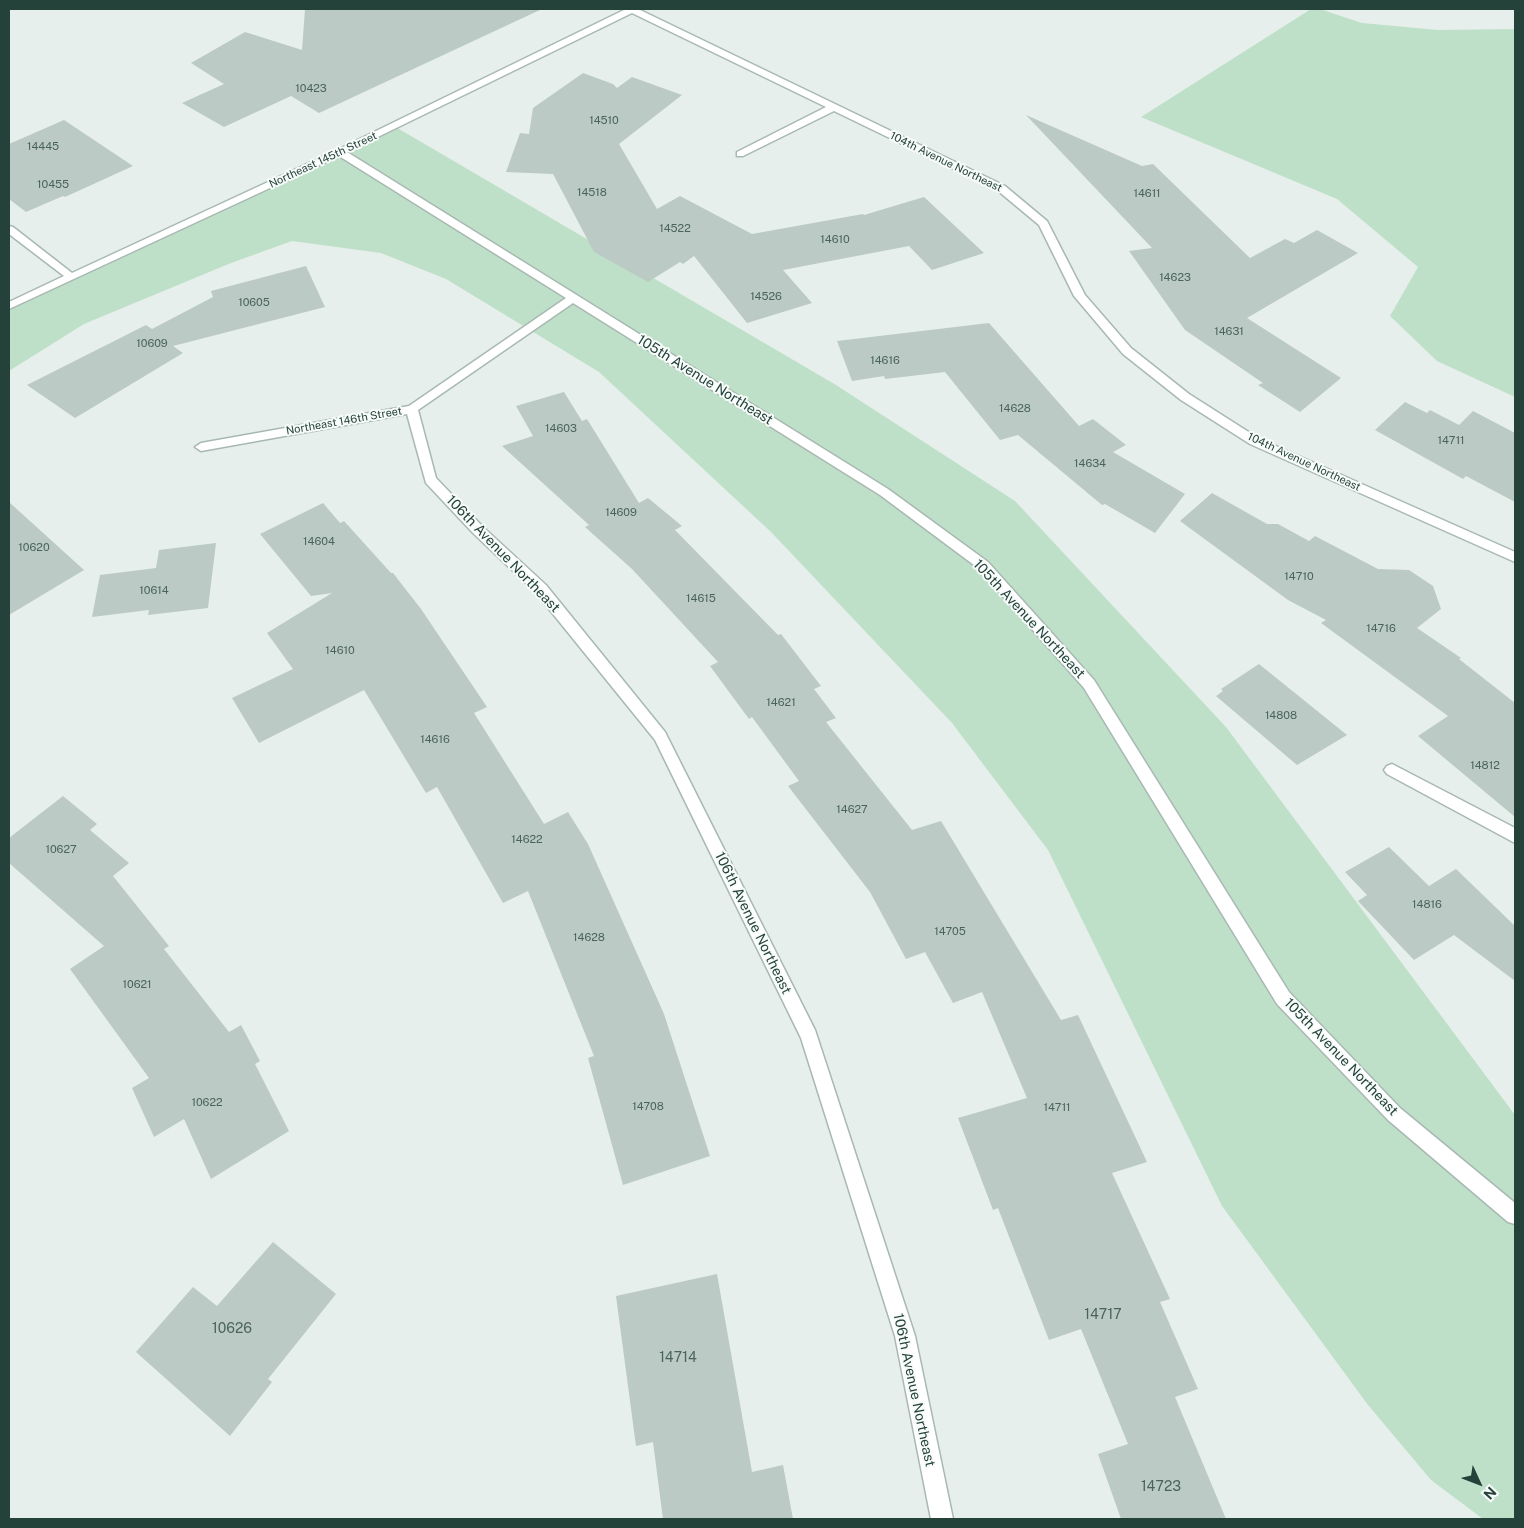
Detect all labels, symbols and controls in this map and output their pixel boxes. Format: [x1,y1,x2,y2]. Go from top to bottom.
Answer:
house number: 10423 [295,82,327,96]
house number: 14510 [589,114,619,128]
street label: Northeast 145th Street [267,129,379,191]
street label: 104th Avenue Northeast [888,129,1004,195]
house number: 14445 [27,140,59,154]
house number: 10455 [37,178,69,192]
house number: 14518 [577,186,607,200]
house number: 14611 [1133,187,1161,201]
house number: 14522 [659,222,691,236]
house number: 14610 [820,233,850,247]
house number: 14623 [1159,271,1191,285]
house number: 14526 [750,290,782,304]
house number: 10605 [238,296,270,310]
house number: 14631 [1214,325,1244,339]
street label: 105th Avenue Northeast [634,331,776,429]
house number: 10609 [136,337,168,351]
house number: 14616 [870,354,900,368]
house number: 14628 [999,402,1031,416]
street label: Northeast 146th Street [285,404,403,438]
house number: 14603 [545,422,577,436]
street label: 104th Avenue Northeast [1245,430,1363,494]
house number: 14711 [1437,434,1465,448]
house number: 14634 [1074,457,1106,471]
street label: 106th Avenue Northeast [443,492,563,616]
house number: 14609 [605,506,637,520]
house number: 14604 [303,535,335,549]
house number: 10620 [18,541,50,555]
street label: 105th Avenue Northeast [969,556,1089,682]
house number: 14710 [1284,570,1314,584]
house number: 10614 [139,584,169,598]
house number: 14615 [686,592,716,606]
house number: 14716 [1366,622,1396,636]
house number: 14610 [325,644,355,658]
house number: 14621 [766,696,796,710]
house number: 14808 [1265,709,1297,723]
house number: 14616 [420,733,450,747]
house number: 14812 [1470,759,1500,773]
house number: 14627 [836,803,868,817]
house number: 14622 [511,833,543,847]
house number: 10627 [45,843,77,857]
street label: 106th Avenue Northeast [711,849,795,997]
house number: 14816 [1412,898,1442,912]
house number: 14705 [934,925,966,939]
house number: 14628 [573,931,605,945]
house number: 10621 [122,978,152,992]
street label: 105th Avenue Northeast [1281,995,1401,1119]
house number: 10622 [191,1096,223,1110]
house number: 14708 [632,1100,664,1114]
house number: 14711 [1043,1101,1071,1115]
house number: 14717 [1084,1307,1122,1323]
street label: 106th Avenue Northeast [890,1312,938,1468]
house number: 10626 [212,1321,252,1337]
house number: 14714 [659,1350,697,1366]
north arrow [1454,1458,1504,1508]
house number: 14723 [1141,1479,1181,1495]
text: N [1480,1484,1500,1503]

